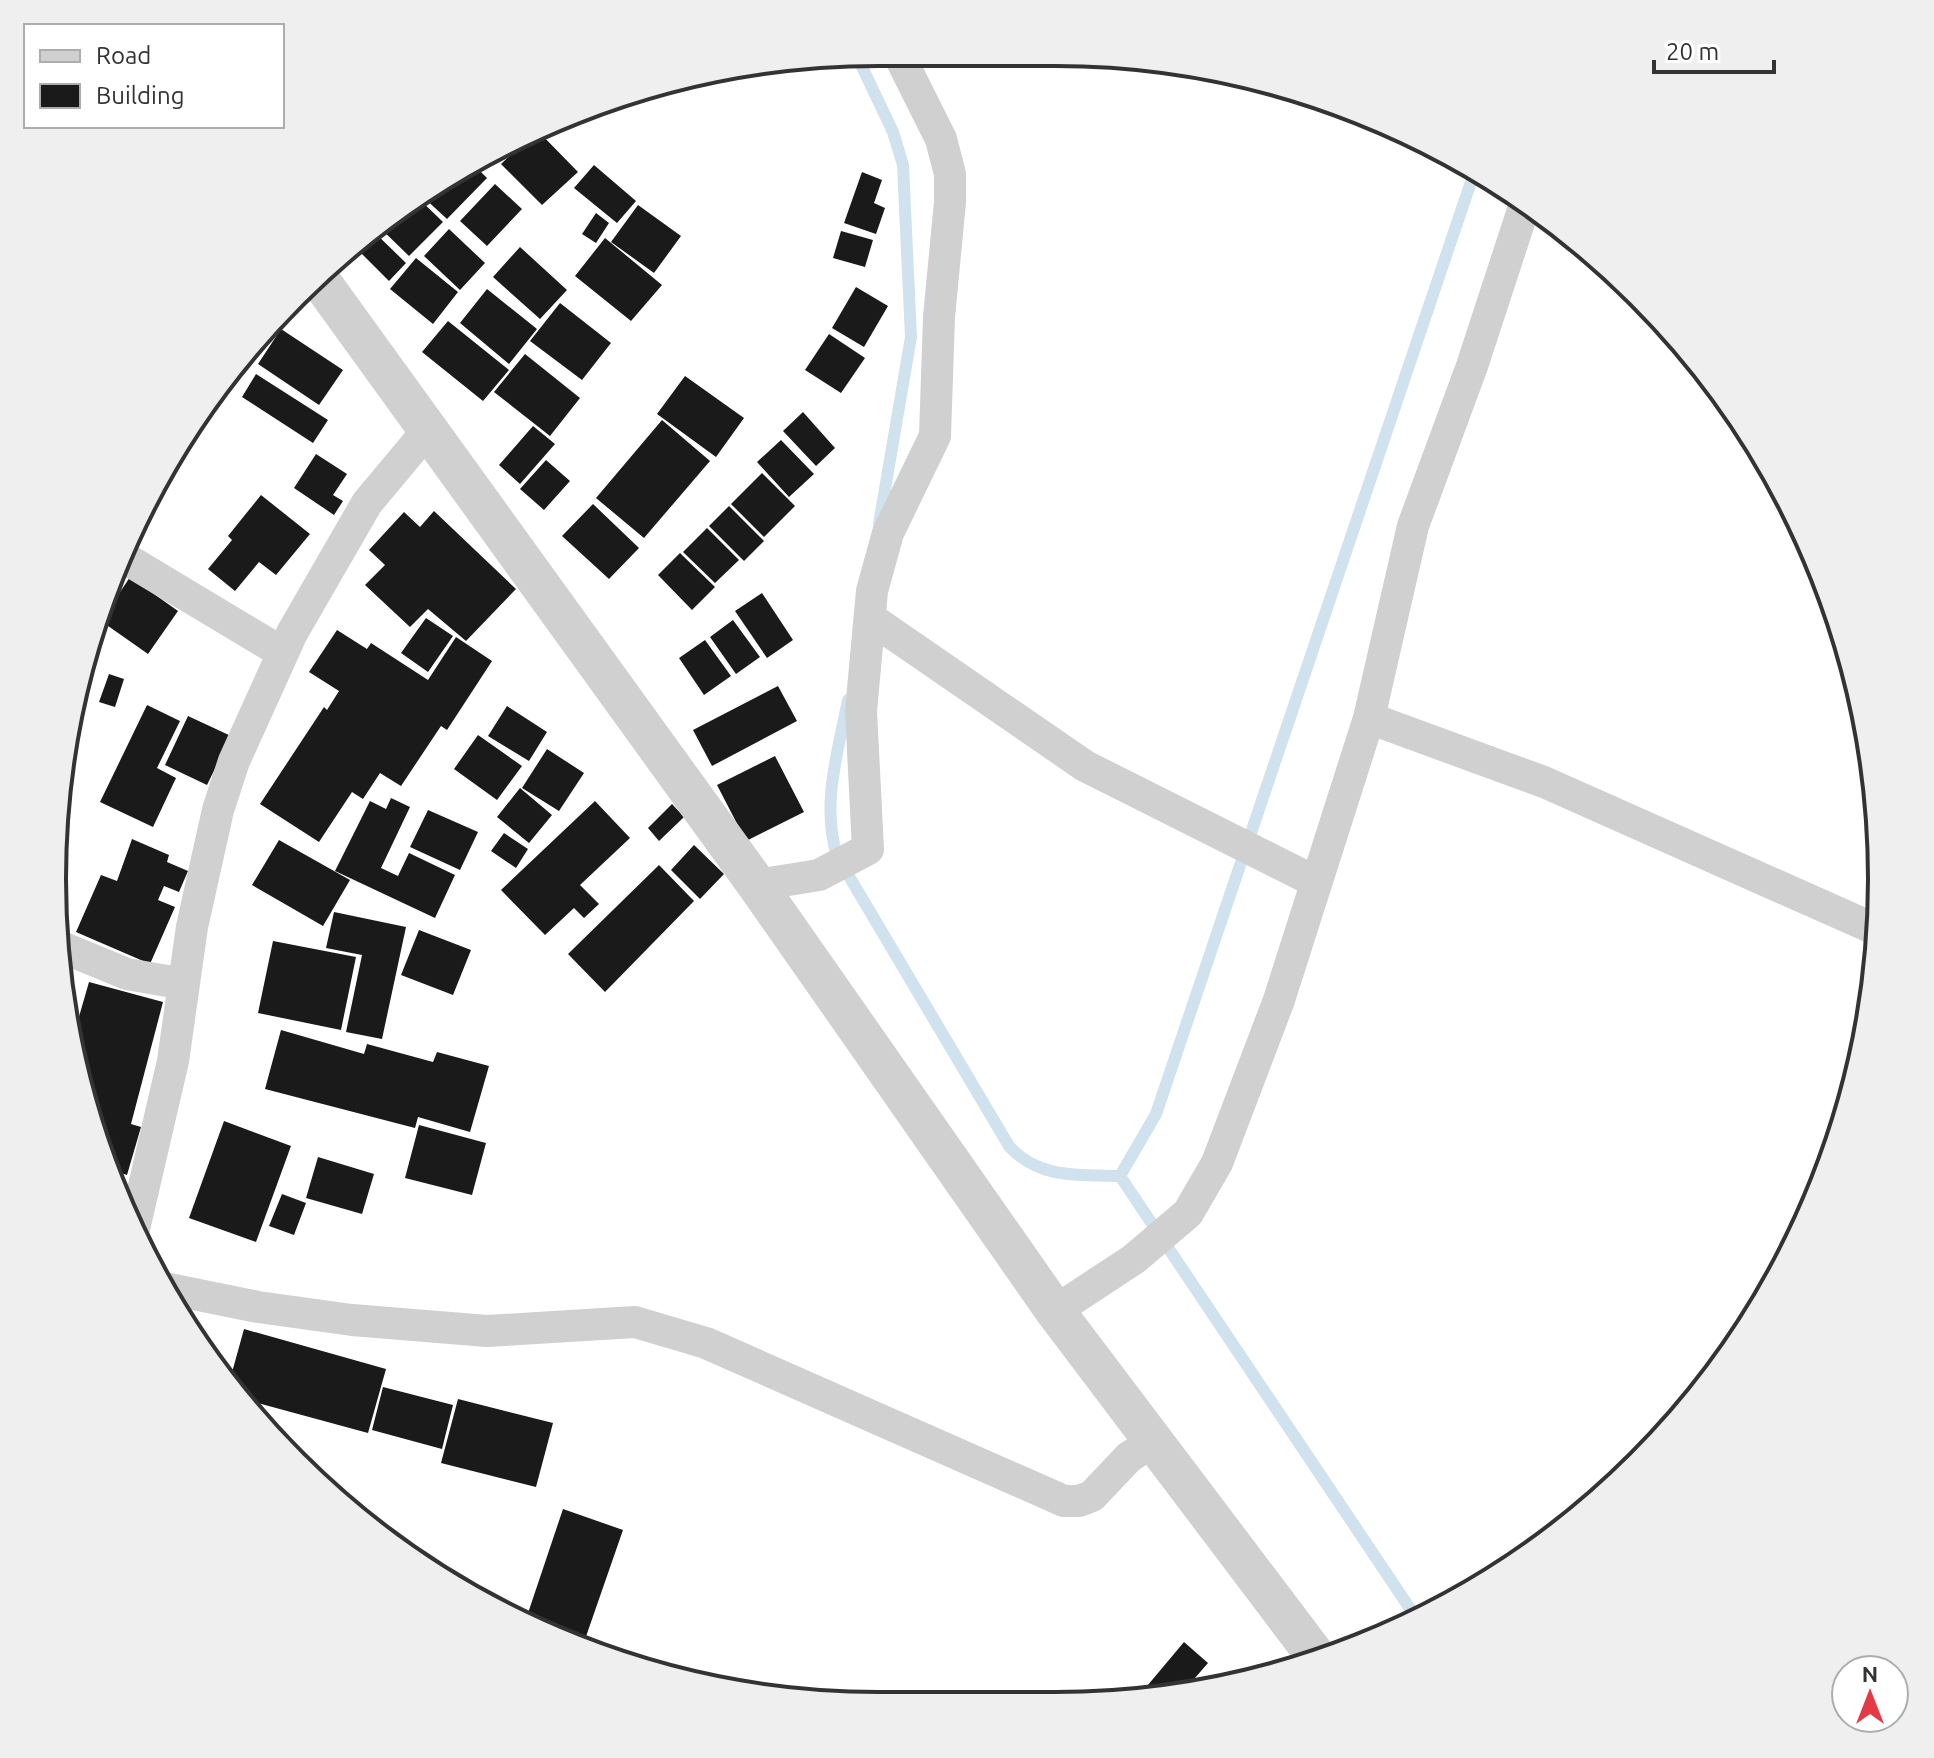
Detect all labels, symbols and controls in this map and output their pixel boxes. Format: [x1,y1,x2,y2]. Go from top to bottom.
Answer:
legend [24,24,284,128]
scale bar [1654,24,1774,74]
text: 20 m [1666,38,1719,65]
text: Road [96,42,151,69]
text: Building [96,82,184,109]
north arrow [1830,1654,1910,1734]
text: N [1862,1661,1878,1686]

